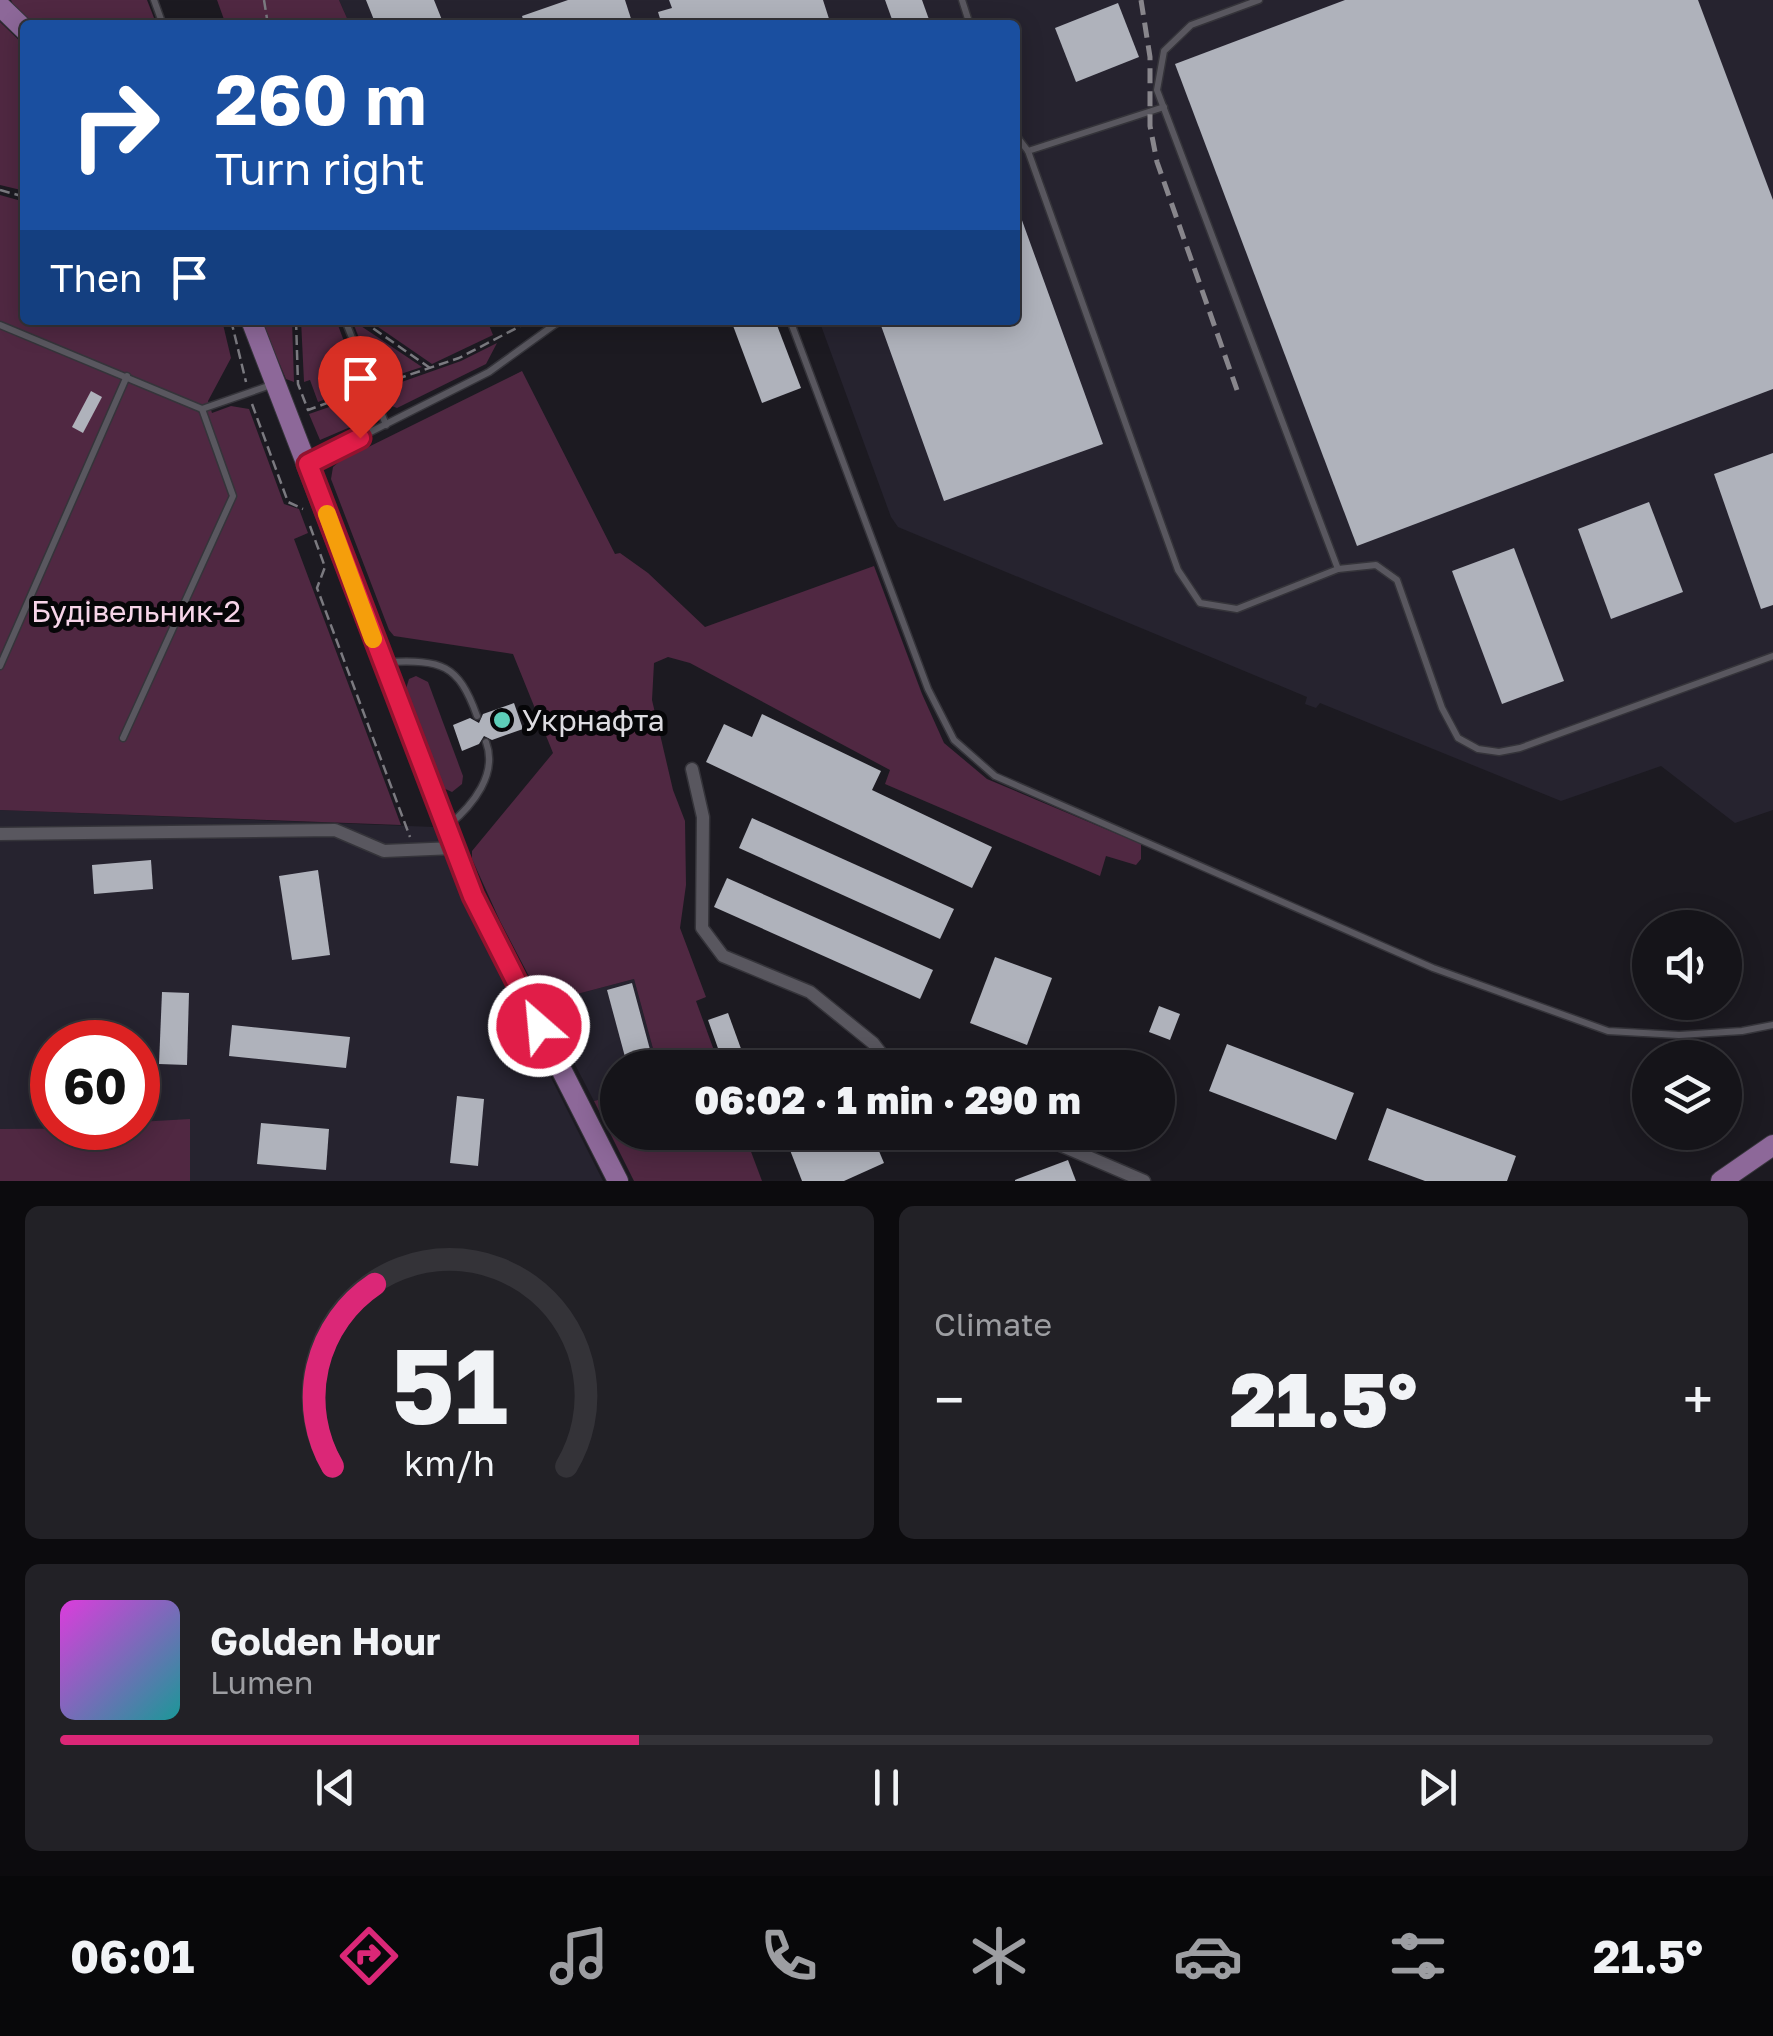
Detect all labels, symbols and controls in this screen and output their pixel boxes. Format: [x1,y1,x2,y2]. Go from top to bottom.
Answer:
text: 260 m [215,56,426,140]
icon: right [50,60,180,190]
text: Turn right [215,141,425,195]
icon: arrive [162,250,217,305]
text: Then [50,255,142,300]
pin [318,336,403,439]
icon: arrive [333,351,388,406]
park label: Будівельник-2 [31,593,241,629]
place label: Укрнафта [522,702,665,738]
marker: Укрнафта [491,709,513,731]
map controls [1632,910,1742,1150]
button: sound [1632,910,1742,1020]
position arrow [487,974,591,1078]
speed limit sign: 60 [30,1020,160,1150]
button: layers [1632,1040,1742,1150]
text: 06:02 · 1 min · 290 m [694,1077,1081,1122]
text: Climate [934,1305,1052,1343]
text: 51 [391,1322,508,1447]
text: 21.5° [1230,1353,1417,1444]
text: − [934,1366,964,1432]
text: + [1683,1366,1713,1432]
text: km/h [404,1441,495,1484]
text: Golden Hour [210,1618,441,1663]
text: Lumen [210,1663,314,1701]
icon: previous [308,1760,363,1815]
icon: pause [859,1760,914,1815]
icon: next [1410,1760,1465,1815]
icon: directions [334,1921,404,1991]
icon: music [544,1921,614,1991]
icon: phone [754,1921,824,1991]
icon: climate [964,1921,1034,1991]
icon: car [1173,1921,1243,1991]
icon: filters [1383,1921,1453,1991]
text: 06:01 [70,1929,195,1983]
text: 21.5° [1593,1929,1703,1983]

